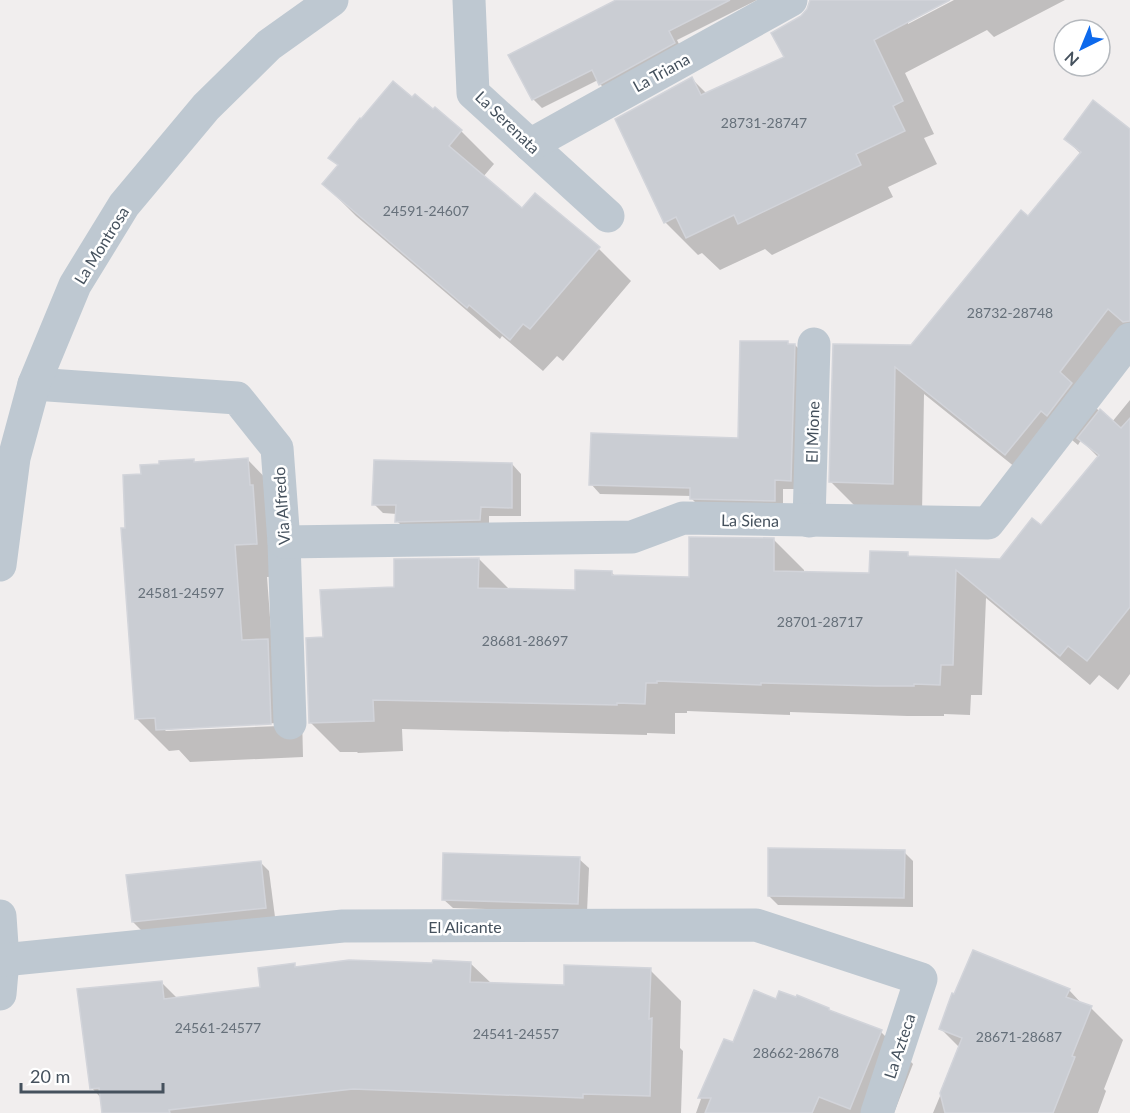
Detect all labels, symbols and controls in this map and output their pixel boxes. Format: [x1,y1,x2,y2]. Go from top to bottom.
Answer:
north arrow [1052,18,1112,78]
text: N [1060,48,1082,70]
street label: La Triana [629,49,693,95]
street label: La Serenata [472,87,544,157]
house number: 28731-28747 [721,114,807,131]
house number: 24591-24607 [383,202,469,219]
street label: La Montrosa [70,203,132,287]
house number: 28732-28748 [967,304,1053,321]
street label: El Mione [801,401,823,463]
street label: Via Alfredo [269,466,293,546]
street label: La Siena [721,510,779,530]
house number: 24581-24597 [138,584,224,601]
house number: 28701-28717 [777,613,863,630]
house number: 28681-28697 [482,632,568,649]
street label: El Alicante [428,917,502,936]
street label: La Azteca [880,1011,918,1081]
house number: 24561-24577 [175,1019,261,1036]
house number: 24541-24557 [473,1025,559,1042]
house number: 28671-28687 [976,1028,1062,1045]
house number: 28662-28678 [753,1044,839,1061]
scale bar [21,1056,164,1094]
text: 20 m [30,1065,70,1087]

